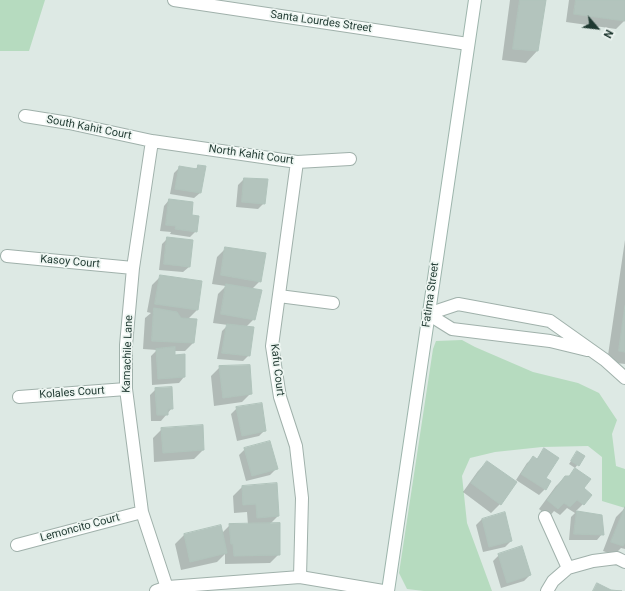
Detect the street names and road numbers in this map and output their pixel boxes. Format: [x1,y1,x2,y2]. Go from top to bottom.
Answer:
street label: Santa Lourdes Street [269,8,373,36]
street label: South Kahit Court [45,113,133,143]
street label: North Kahit Court [208,143,294,167]
street label: Kasoy Court [40,253,100,271]
street label: Fatima Street [420,262,442,328]
street label: Kamachile Lane [120,315,136,393]
street label: Kafu Court [267,343,287,397]
street label: Kolales Court [39,384,105,402]
street label: Lemoncito Court [39,511,121,545]

